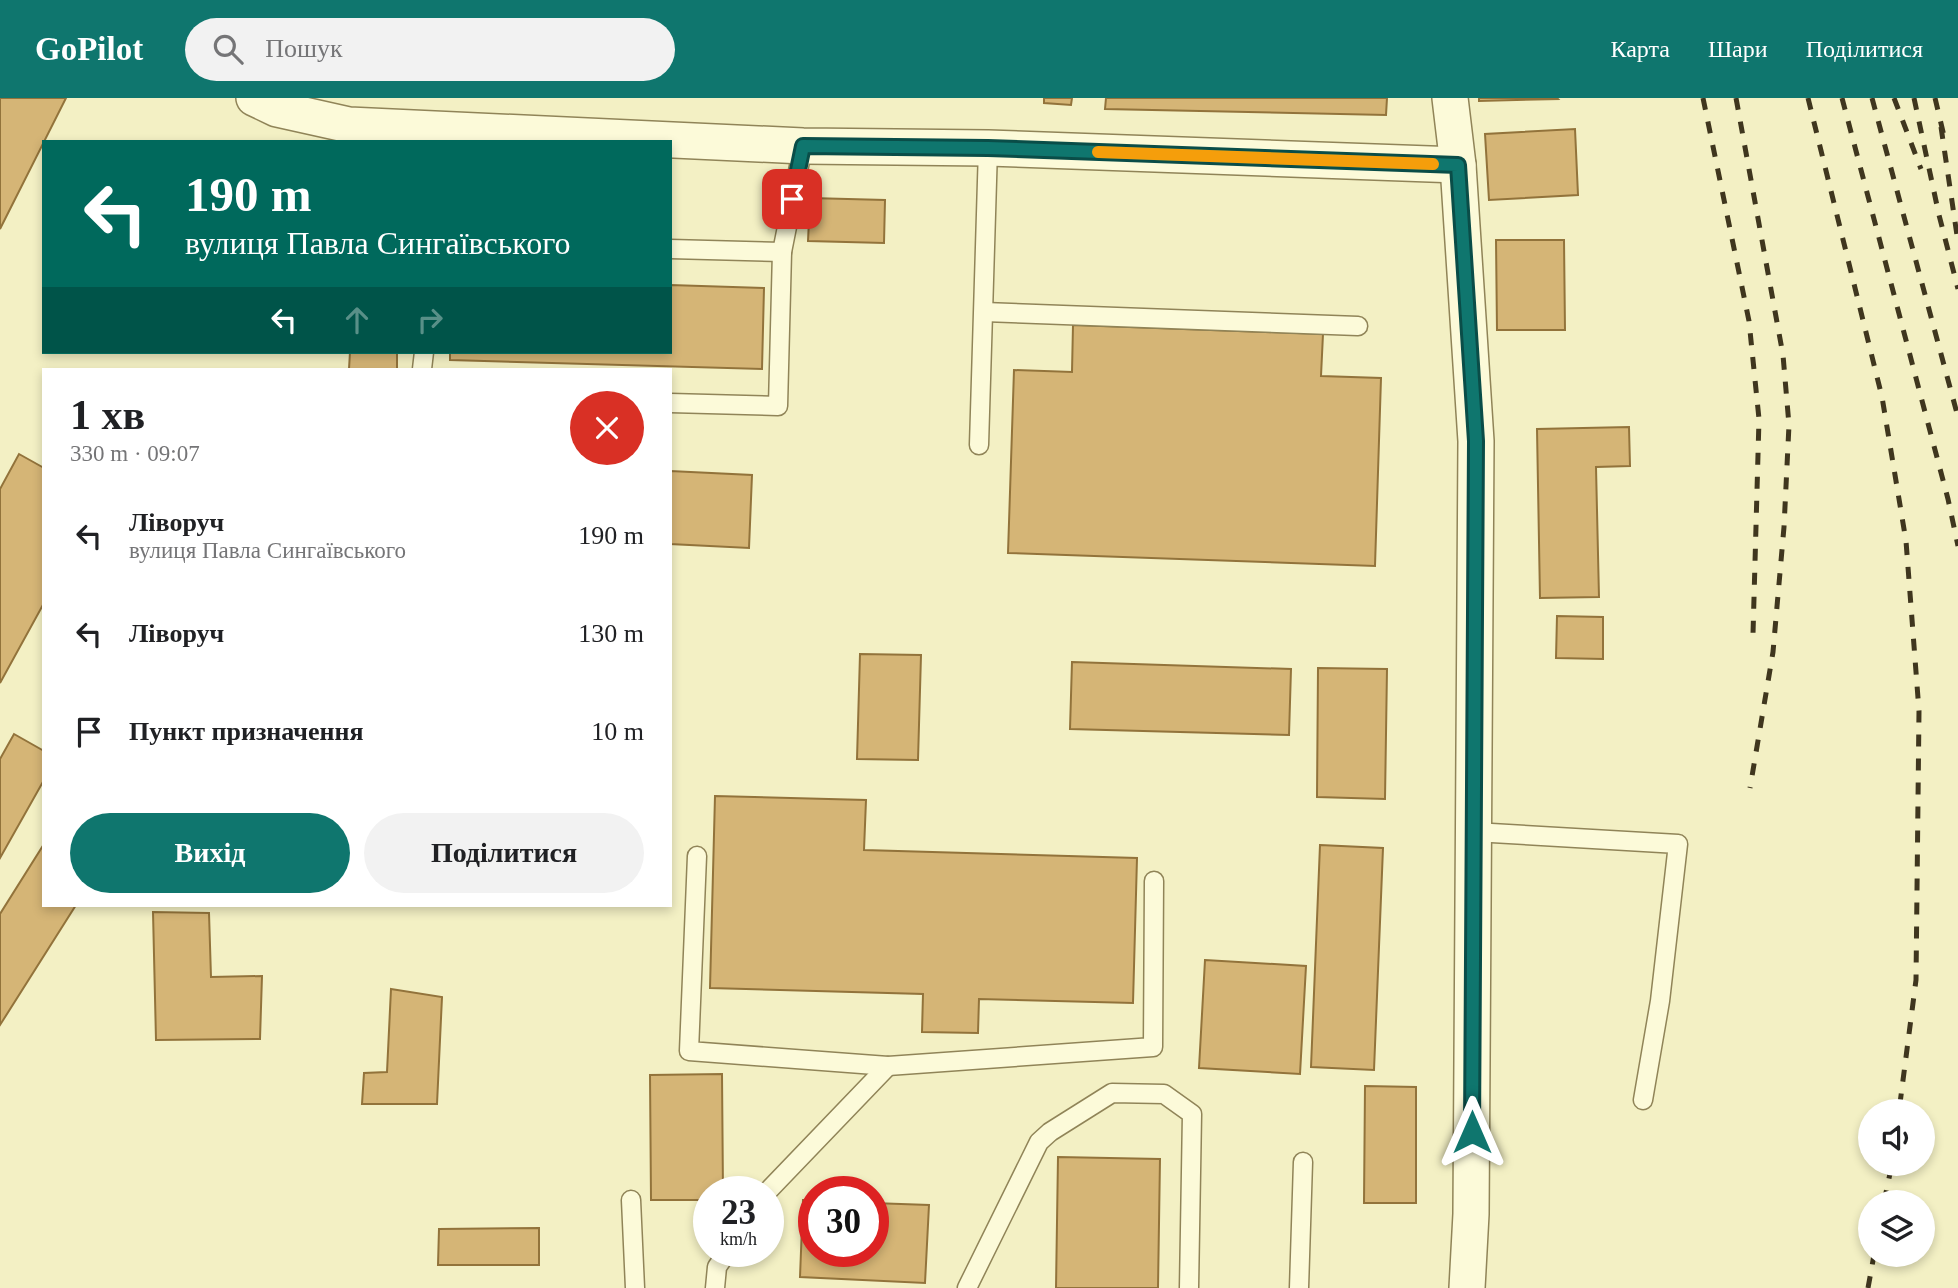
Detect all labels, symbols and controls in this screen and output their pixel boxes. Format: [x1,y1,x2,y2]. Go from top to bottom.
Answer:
search box [185,18,675,81]
icon: search [209,30,247,68]
text: GoPilot [35,31,143,67]
text: Пошук [265,34,343,63]
text: Карта [1610,36,1670,62]
text: Шари [1708,36,1768,62]
text: Поділитися [1806,36,1923,62]
text: 190 m [185,167,312,222]
icon: left [70,168,161,259]
pin [762,169,822,229]
icon: arrive [773,180,811,218]
text: вулиця Павла Сингаївського [185,225,571,261]
icon: left [265,301,303,339]
icon: ahead [338,301,376,339]
icon: right [411,301,449,339]
button: close [570,391,644,465]
text: 1 хв [70,392,145,438]
text: 330 m · 09:07 [70,441,200,466]
text: Ліворуч [129,508,224,537]
icon: left [70,517,108,555]
text: 190 m [578,521,644,550]
text: вулиця Павла Сингаївського [129,538,406,563]
icon: left [70,615,108,653]
text: Ліворуч [129,619,224,648]
text: 130 m [578,619,644,648]
icon: arrive [70,713,108,751]
text: Пункт призначення [129,717,364,746]
text: 10 m [591,717,644,746]
button: Вихід [70,813,350,893]
button: Поділитися [364,813,644,893]
position arrow [1435,1095,1509,1169]
map controls [1858,1099,1935,1267]
button: sound [1858,1099,1935,1176]
speed limit sign: 30 [798,1176,889,1267]
button: layers [1858,1190,1935,1267]
text: 23 [721,1193,756,1232]
text: km/h [720,1229,757,1249]

